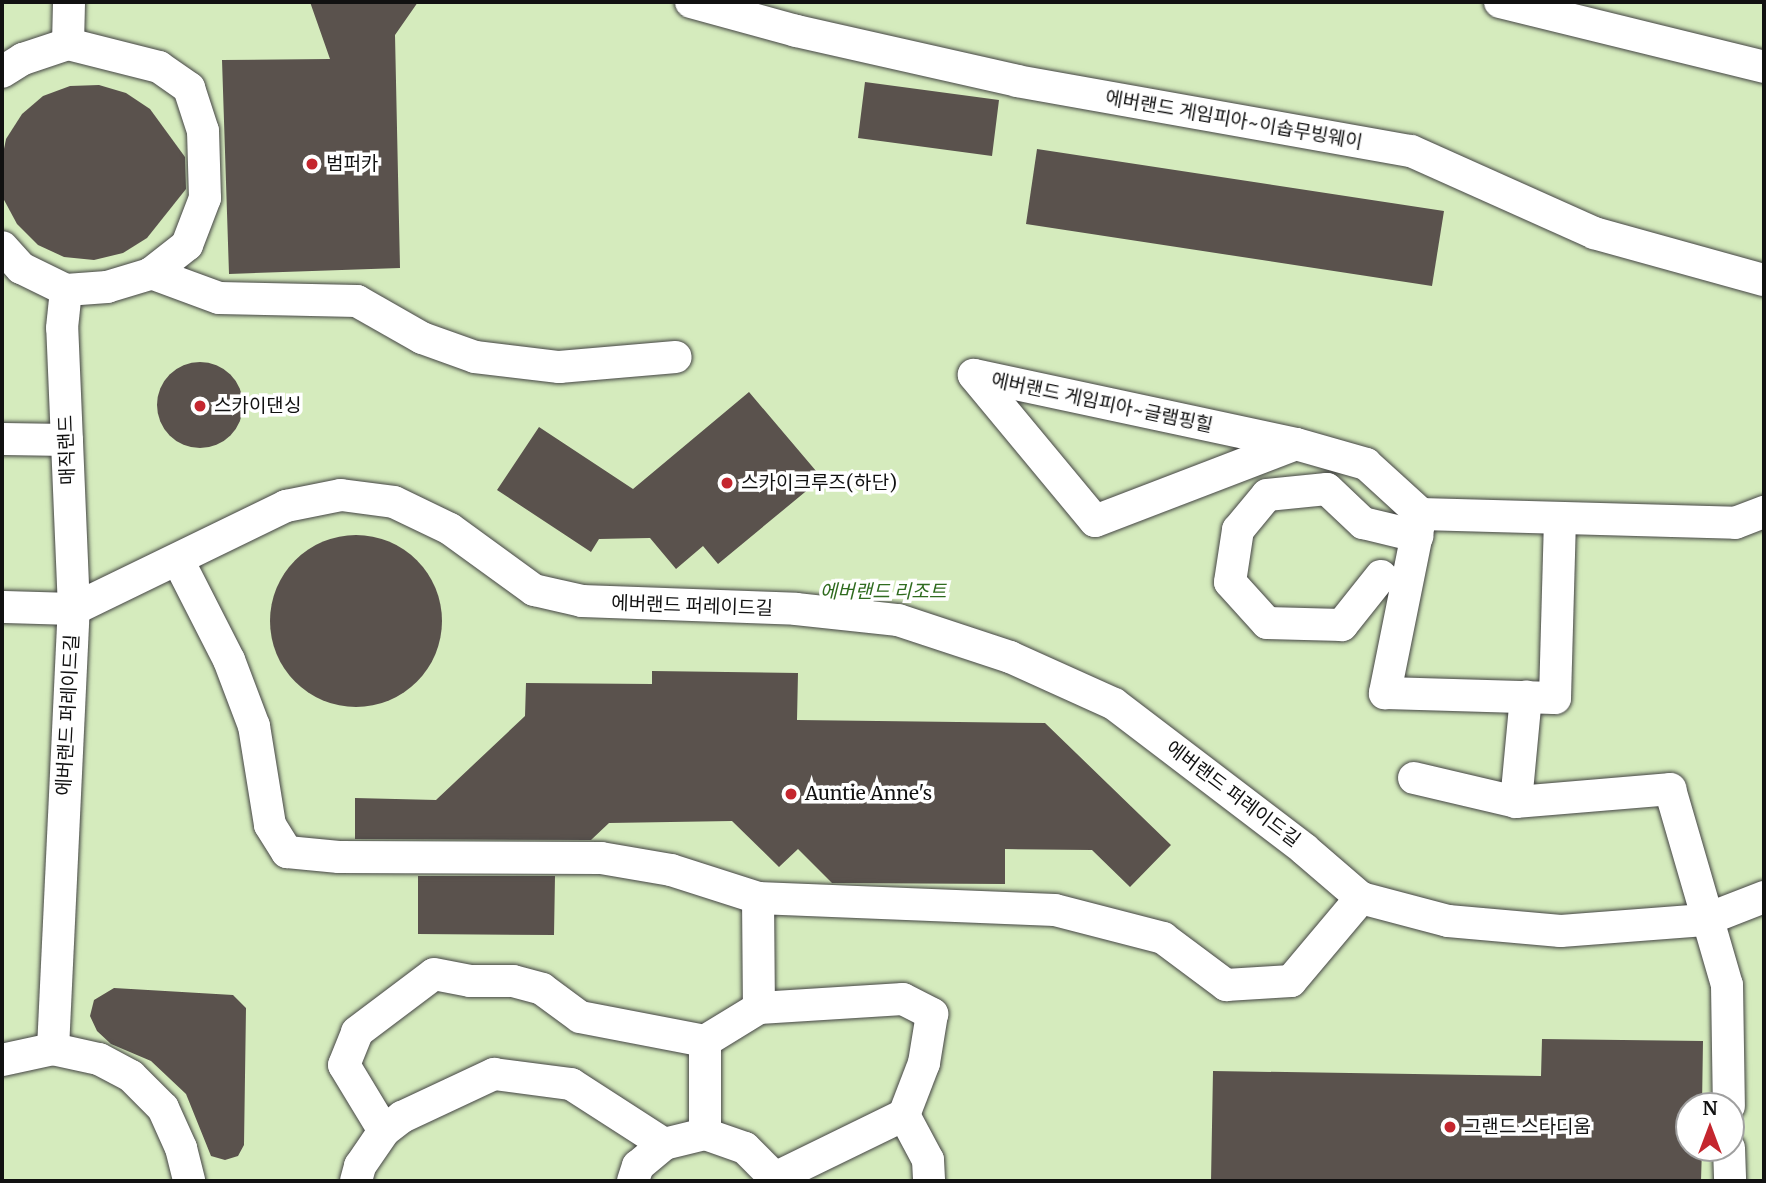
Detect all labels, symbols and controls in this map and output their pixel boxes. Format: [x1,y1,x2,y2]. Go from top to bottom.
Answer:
street label: 에버랜드 게임피아~이솝무빙웨이 [1104,86,1364,154]
place label: 범퍼카 [326,153,378,175]
marker: 범퍼카 [304,156,320,172]
street label: 에버랜드 게임피아~글램핑힐 [989,368,1215,438]
place label: 스카이댄싱 [214,395,301,417]
marker: 스카이댄싱 [192,398,208,414]
street label: 매직랜드 [54,415,80,485]
place label: 스카이크루즈(하단) [741,472,897,494]
marker: 스카이크루즈(하단) [719,475,735,491]
park label: 에버랜드 리조트 [820,581,946,603]
street label: 에버랜드 퍼레이드길 [611,592,773,620]
street label: 에버랜드 퍼레이드길 [52,634,84,796]
street label: 에버랜드 퍼레이드길 [1162,736,1304,852]
place label: Auntie Anne's [805,783,932,805]
marker: Auntie Anne's [783,786,799,802]
north arrow [1675,1092,1745,1162]
text: N [1702,1096,1718,1120]
place label: 그랜드 스타디움 [1464,1116,1591,1138]
marker: 그랜드 스타디움 [1442,1119,1458,1135]

